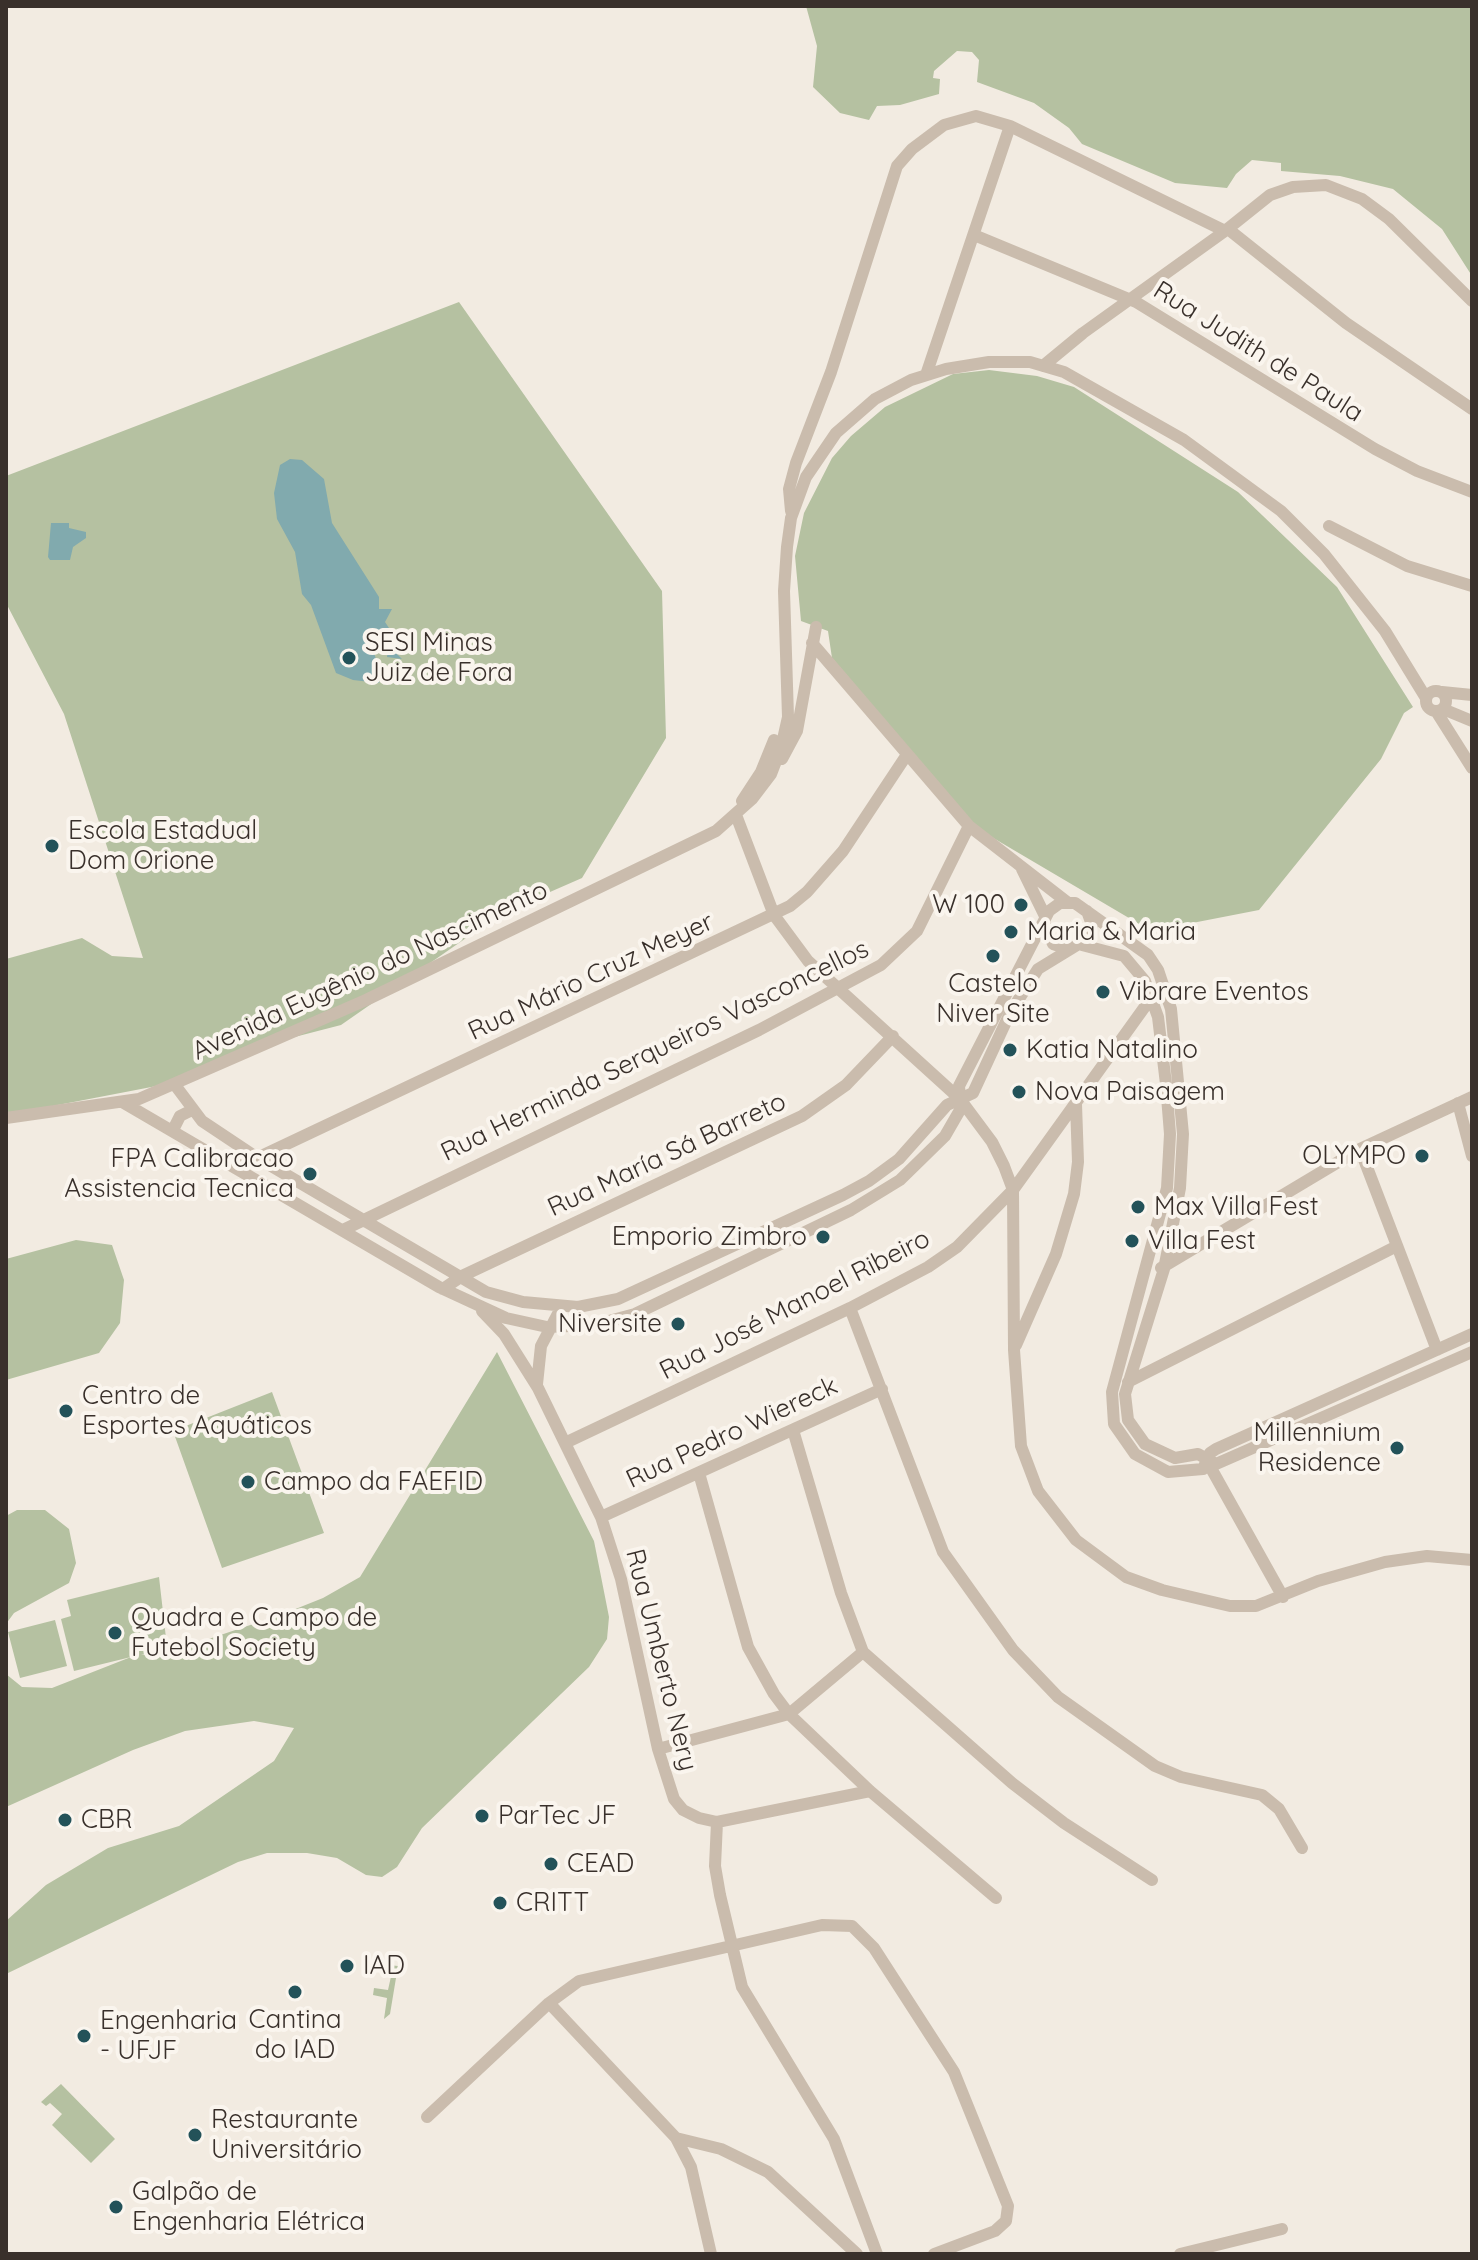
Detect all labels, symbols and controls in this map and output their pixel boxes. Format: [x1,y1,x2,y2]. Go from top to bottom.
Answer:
street label: Rua Judith de Paula [1147,275,1369,429]
place label: SESI Minas Juiz de Fora [365,627,513,688]
marker: SESI Minas Juiz de Fora [340,649,358,667]
place label: Escola Estadual Dom Orione [68,815,257,876]
marker: Escola Estadual Dom Orione [43,837,61,855]
street label: Avenida Eugênio do Nascimento [187,875,553,1067]
place label: W 100 [932,889,1005,921]
marker: W 100 [1012,896,1030,914]
street label: Rua Mário Cruz Meyer [463,906,719,1048]
place label: Maria & Maria [1027,916,1196,948]
marker: Maria & Maria [1002,923,1020,941]
street label: Rua Herminda Serqueiros Vasconcellos [436,934,874,1168]
marker: Castelo Niver Site [984,947,1002,965]
place label: Castelo Niver Site [936,968,1050,1030]
place label: Vibrare Eventos [1119,976,1309,1008]
marker: Vibrare Eventos [1094,983,1112,1001]
place label: Katia Natalino [1026,1034,1198,1066]
marker: Katia Natalino [1001,1041,1019,1059]
place label: Nova Paisagem [1035,1076,1225,1108]
marker: Nova Paisagem [1010,1083,1028,1101]
street label: Rua María Sá Barreto [543,1086,791,1224]
place label: OLYMPO [1302,1140,1406,1172]
place label: FPA Calibracao Assistencia Tecnica [64,1143,294,1204]
marker: OLYMPO [1413,1147,1431,1165]
marker: FPA Calibracao Assistencia Tecnica [301,1165,319,1183]
place label: Max Villa Fest [1154,1191,1319,1223]
marker: Max Villa Fest [1129,1198,1147,1216]
place label: Emporio Zimbro [612,1221,807,1253]
street label: Rua José Manoel Ribeiro [655,1223,935,1387]
place label: Villa Fest [1148,1225,1256,1257]
marker: Emporio Zimbro [814,1228,832,1246]
marker: Villa Fest [1123,1232,1141,1250]
place label: Niversite [558,1308,662,1340]
marker: Niversite [669,1315,687,1333]
street label: Rua Pedro Wiereck [621,1370,843,1496]
place label: Centro de Esportes Aquáticos [82,1380,312,1442]
marker: Centro de Esportes Aquáticos [57,1402,75,1420]
place label: Millennium Residence [1253,1417,1381,1478]
marker: Millennium Residence [1388,1439,1406,1457]
place label: Campo da FAEFID [264,1466,483,1498]
marker: Campo da FAEFID [239,1473,257,1491]
street label: Rua Umberto Nery [618,1546,704,1774]
place label: Quadra e Campo de Futebol Society [131,1602,377,1664]
marker: Quadra e Campo de Futebol Society [106,1624,124,1642]
place label: ParTec JF [498,1800,616,1832]
place label: CBR [81,1804,132,1836]
marker: ParTec JF [473,1807,491,1825]
marker: CBR [56,1811,74,1829]
place label: CEAD [567,1848,634,1880]
marker: CEAD [542,1855,560,1873]
place label: CRITT [516,1887,589,1919]
marker: CRITT [491,1894,509,1912]
place label: IAD [363,1950,405,1982]
marker: IAD [338,1957,356,1975]
marker: Cantina do IAD [286,1983,304,2001]
place label: Cantina do IAD [249,2004,341,2066]
place label: Engenharia - UFJF [100,2005,237,2066]
marker: Engenharia - UFJF [75,2027,93,2045]
place label: Restaurante Universitário [211,2104,362,2166]
marker: Restaurante Universitário [186,2126,204,2144]
place label: Galpão de Engenharia Elétrica [132,2176,365,2238]
marker: Galpão de Engenharia Elétrica [107,2198,125,2216]

